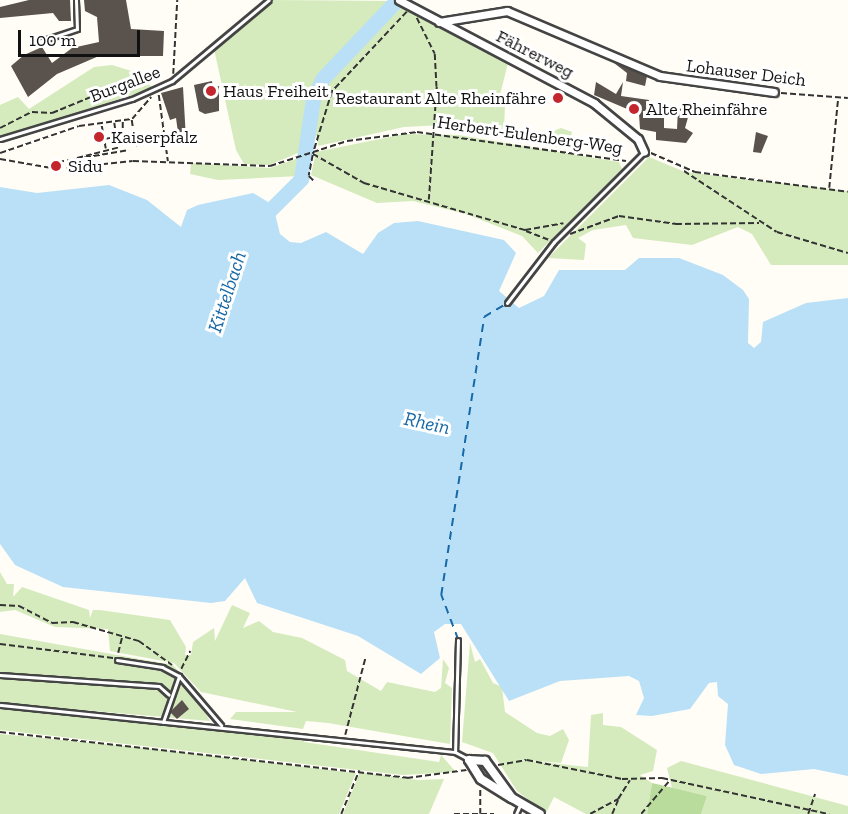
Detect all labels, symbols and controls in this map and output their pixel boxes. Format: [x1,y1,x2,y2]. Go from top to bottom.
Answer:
scale bar [21,18,142,56]
street label: Fährerweg [493,25,577,83]
text: 100 m [29,29,76,51]
street label: Lohauser Deich [685,55,807,91]
street label: Burgallee [87,61,163,107]
place label: Haus Freiheit [223,80,329,102]
marker: Haus Freiheit [204,84,218,98]
place label: Restaurant Alte Rheinfähre [335,87,546,109]
marker: Restaurant Alte Rheinfähre [551,91,565,105]
place label: Alte Rheinfähre [646,98,767,120]
marker: Alte Rheinfähre [627,102,641,116]
street label: Herbert-Eulenberg-Weg [436,111,624,159]
place label: Kaiserpfalz [111,126,198,148]
marker: Kaiserpfalz [92,130,106,144]
place label: Sidu [68,155,103,177]
marker: Sidu [49,159,63,173]
water label: Kittelbach [203,248,251,336]
water label: Rhein [402,406,452,440]

